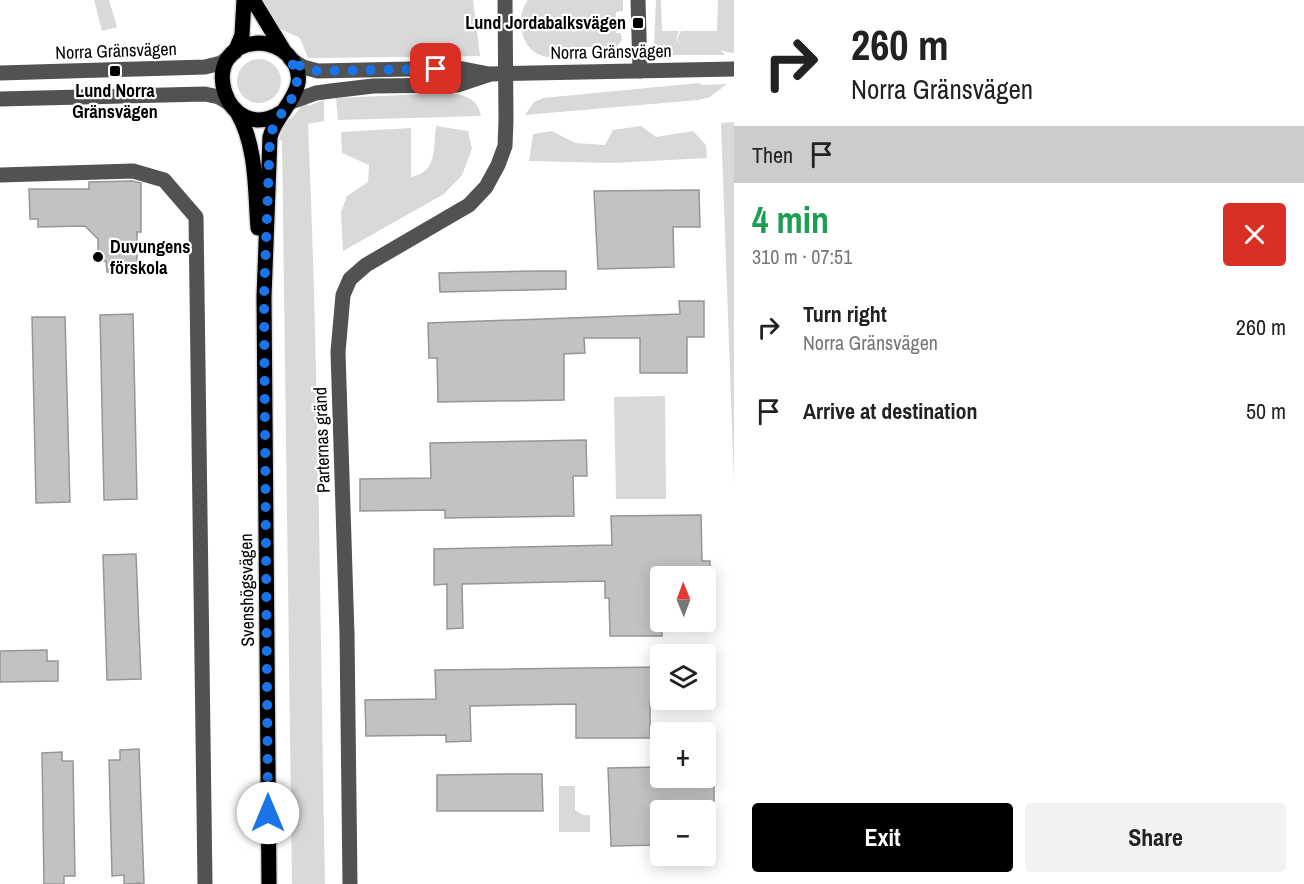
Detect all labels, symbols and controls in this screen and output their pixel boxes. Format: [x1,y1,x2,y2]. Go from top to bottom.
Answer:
place label: Lund Jordabalksvägen [465,10,626,35]
marker: Lund Jordabalksvägen [631,16,645,30]
text: 260 m [851,17,949,73]
icon: right [752,24,830,102]
street label: Norra Gränsvägen [55,36,177,65]
street label: Norra Gränsvägen [550,38,672,65]
pin [410,43,461,94]
icon: arrive [419,52,452,85]
marker: Lund Norra Gränsvägen [108,64,122,78]
text: Norra Gränsvägen [851,71,1033,107]
place label: Lund Norra Gränsvägen [72,78,158,124]
icon: arrive [805,138,838,171]
text: Then [752,140,793,170]
text: 4 min [752,196,829,244]
button: close [1223,203,1286,266]
place label: Duvungens förskola [110,234,190,280]
text: 310 m · 07:51 [752,243,852,270]
marker: Duvungens förskola [91,250,105,264]
text: Turn right [803,299,887,329]
icon: right [752,311,785,344]
text: 260 m [1236,312,1286,342]
text: Norra Gränsvägen [803,329,938,356]
street label: Parternas gränd [307,387,336,493]
icon: arrive [752,395,785,428]
text: Arrive at destination [803,396,977,426]
text: 50 m [1246,396,1286,426]
street label: Svenshögsvägen [233,533,260,647]
north arrow [650,566,716,632]
map controls [650,566,716,866]
button: layers [650,644,716,710]
button: + [650,722,716,788]
position arrow [236,781,300,845]
button: − [650,800,716,866]
button: Exit [752,803,1013,872]
button: Share [1025,803,1286,872]

